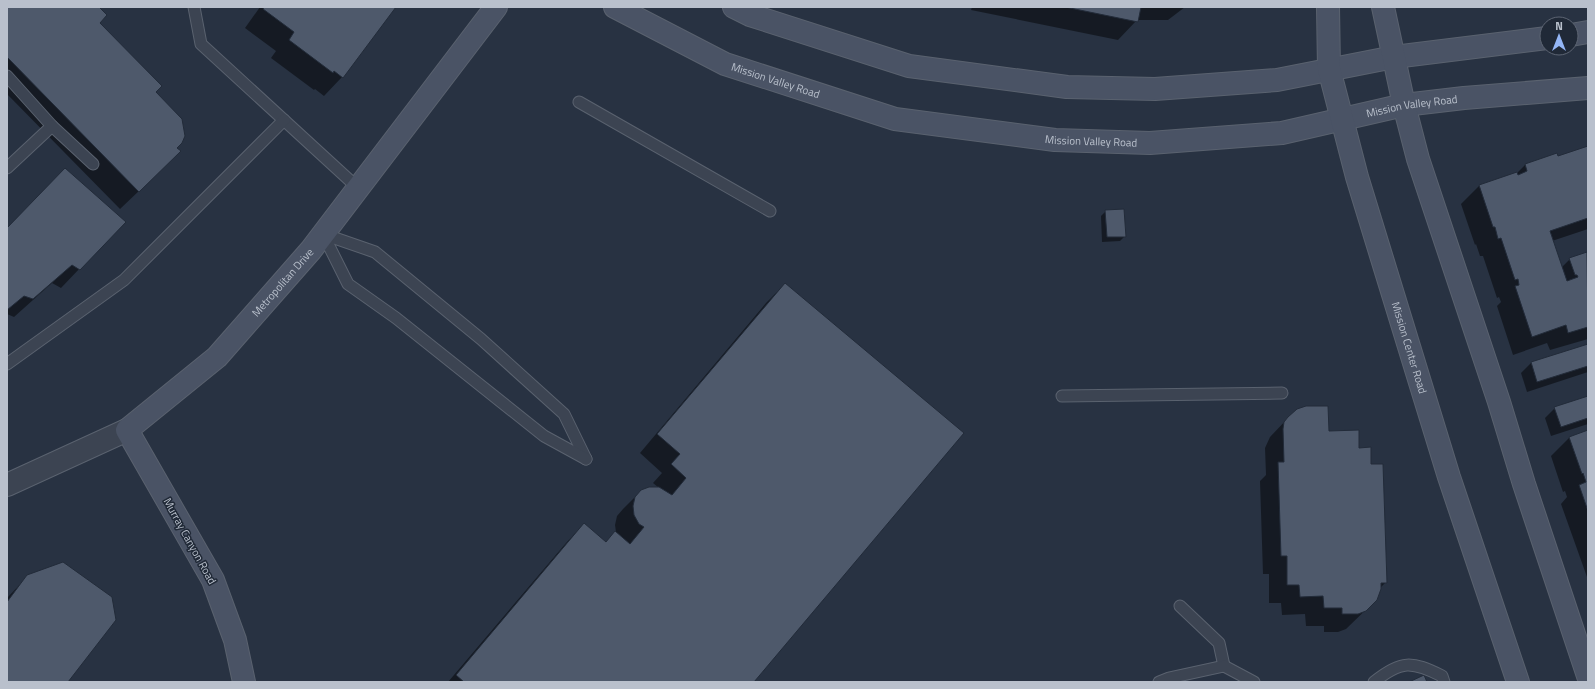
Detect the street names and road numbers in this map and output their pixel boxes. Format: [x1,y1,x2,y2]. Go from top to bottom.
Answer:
street label: Mission Valley Road [729,59,822,102]
street label: Mission Valley Road [1365,91,1458,121]
street label: Mission Valley Road [1044,131,1138,151]
street label: Metropolitan Drive [248,244,317,320]
street label: Mission Center Road [1388,300,1431,396]
street label: Murray Canyon Road [160,495,220,587]

